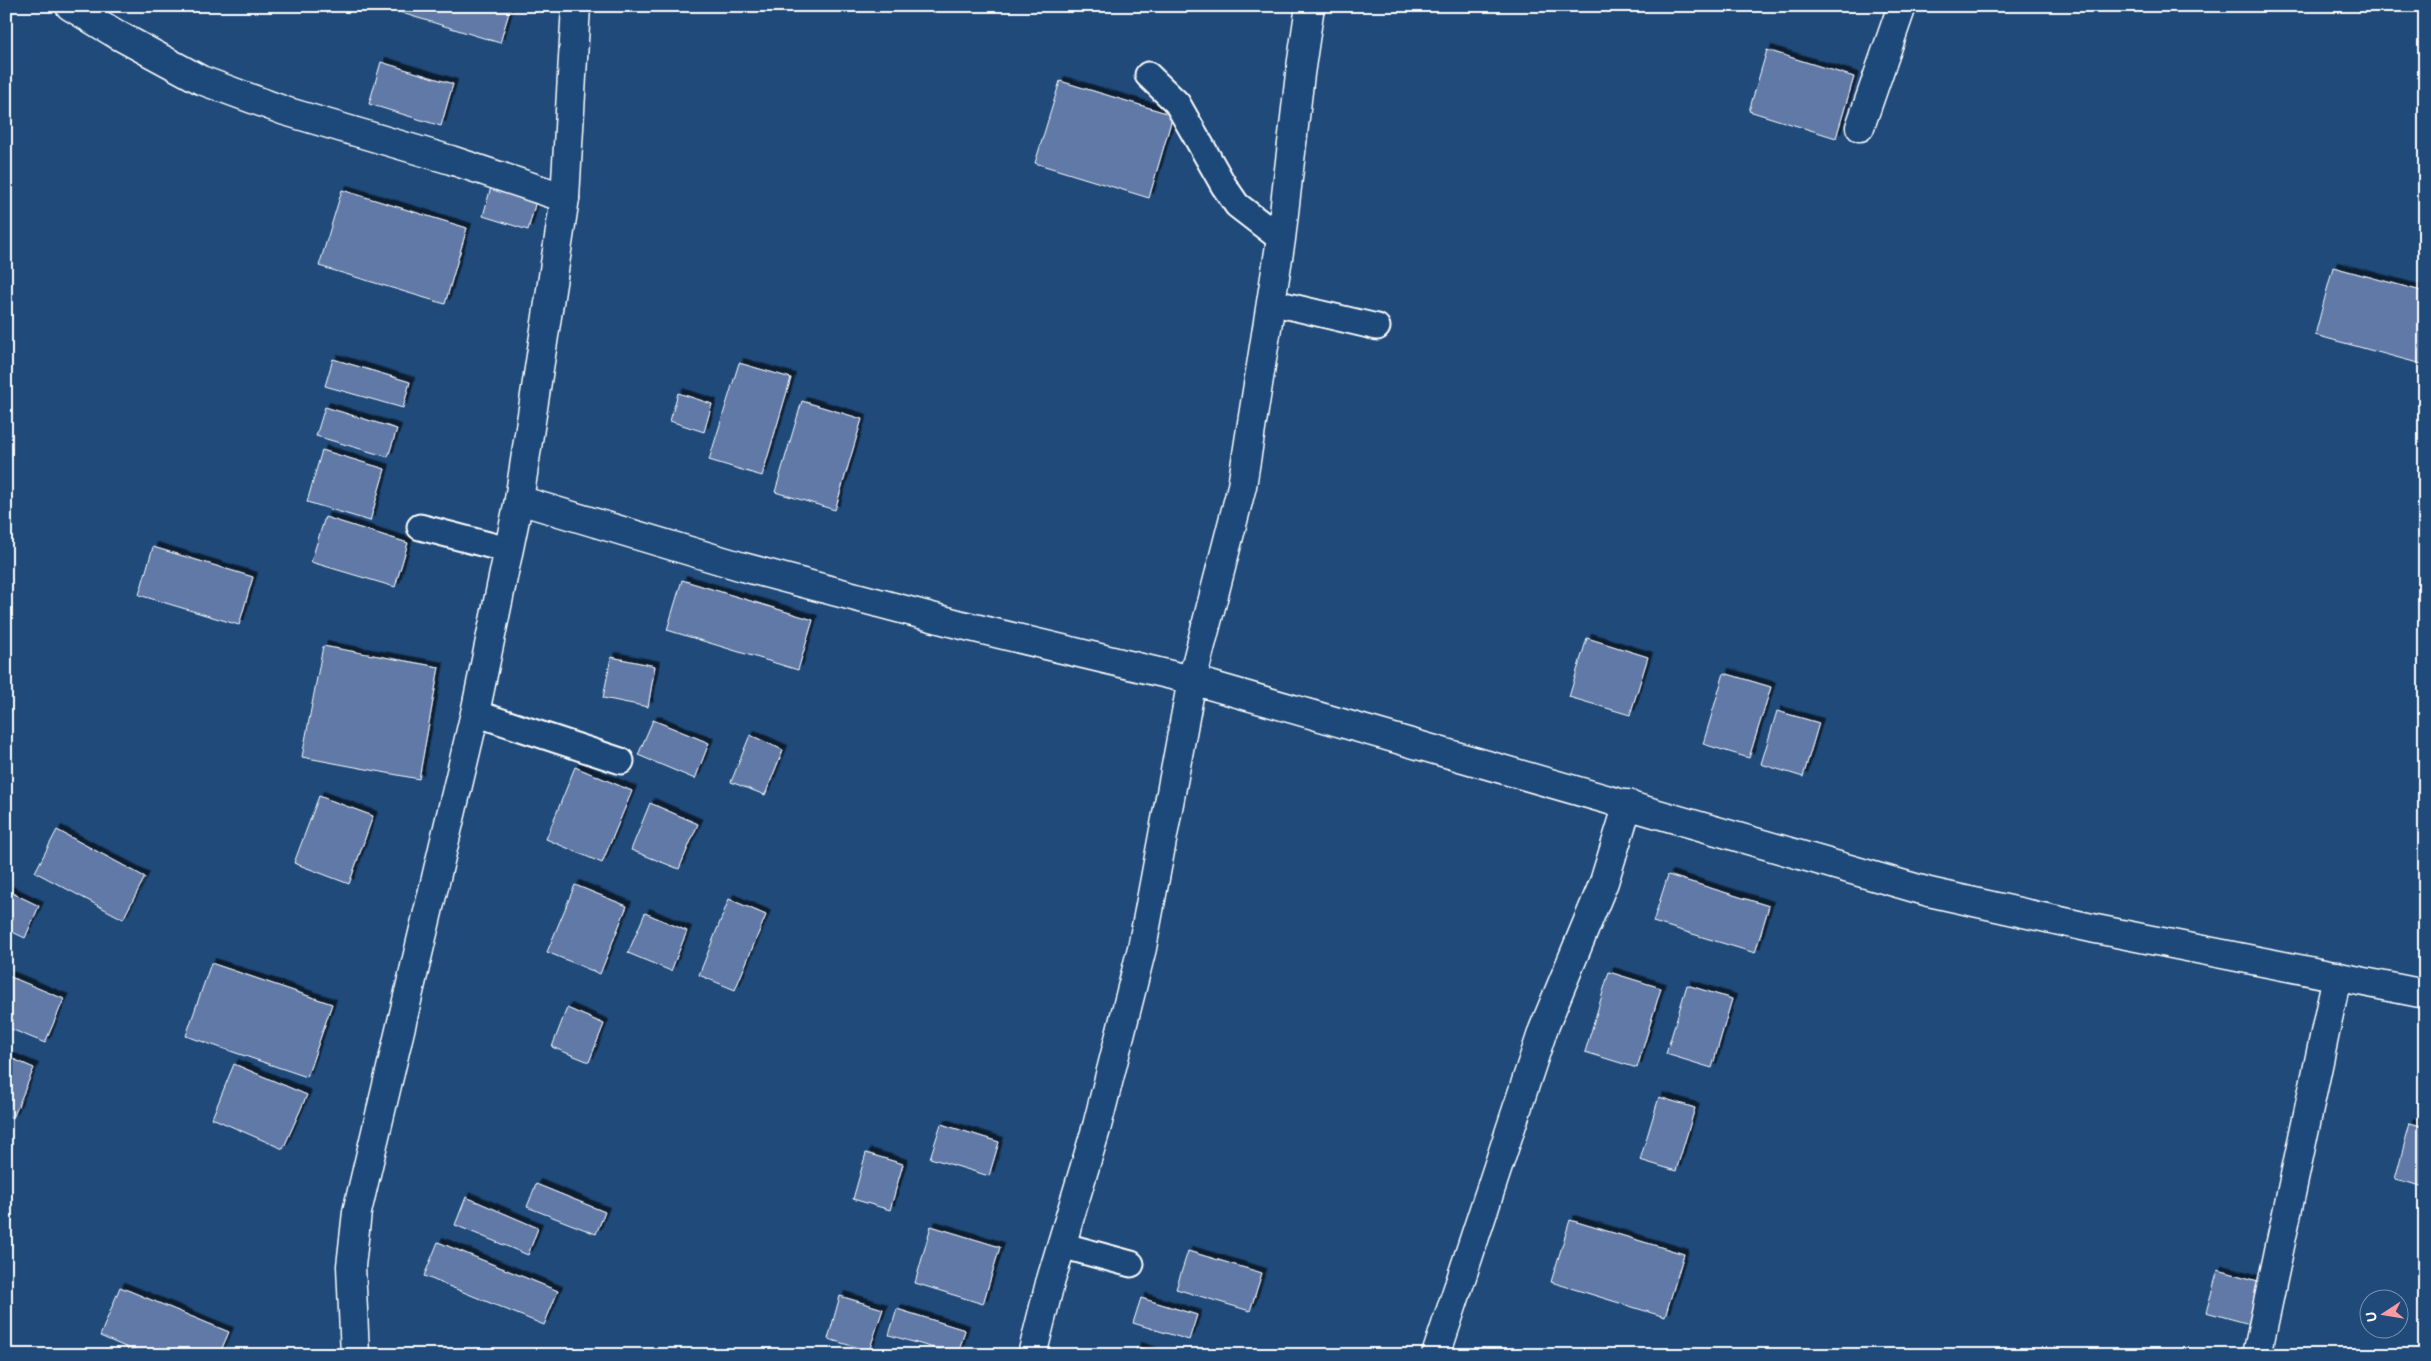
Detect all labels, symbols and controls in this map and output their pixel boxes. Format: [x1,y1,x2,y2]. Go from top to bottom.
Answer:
north arrow [2358,1288,2408,1338]
text: U [2362,1310,2381,1323]

